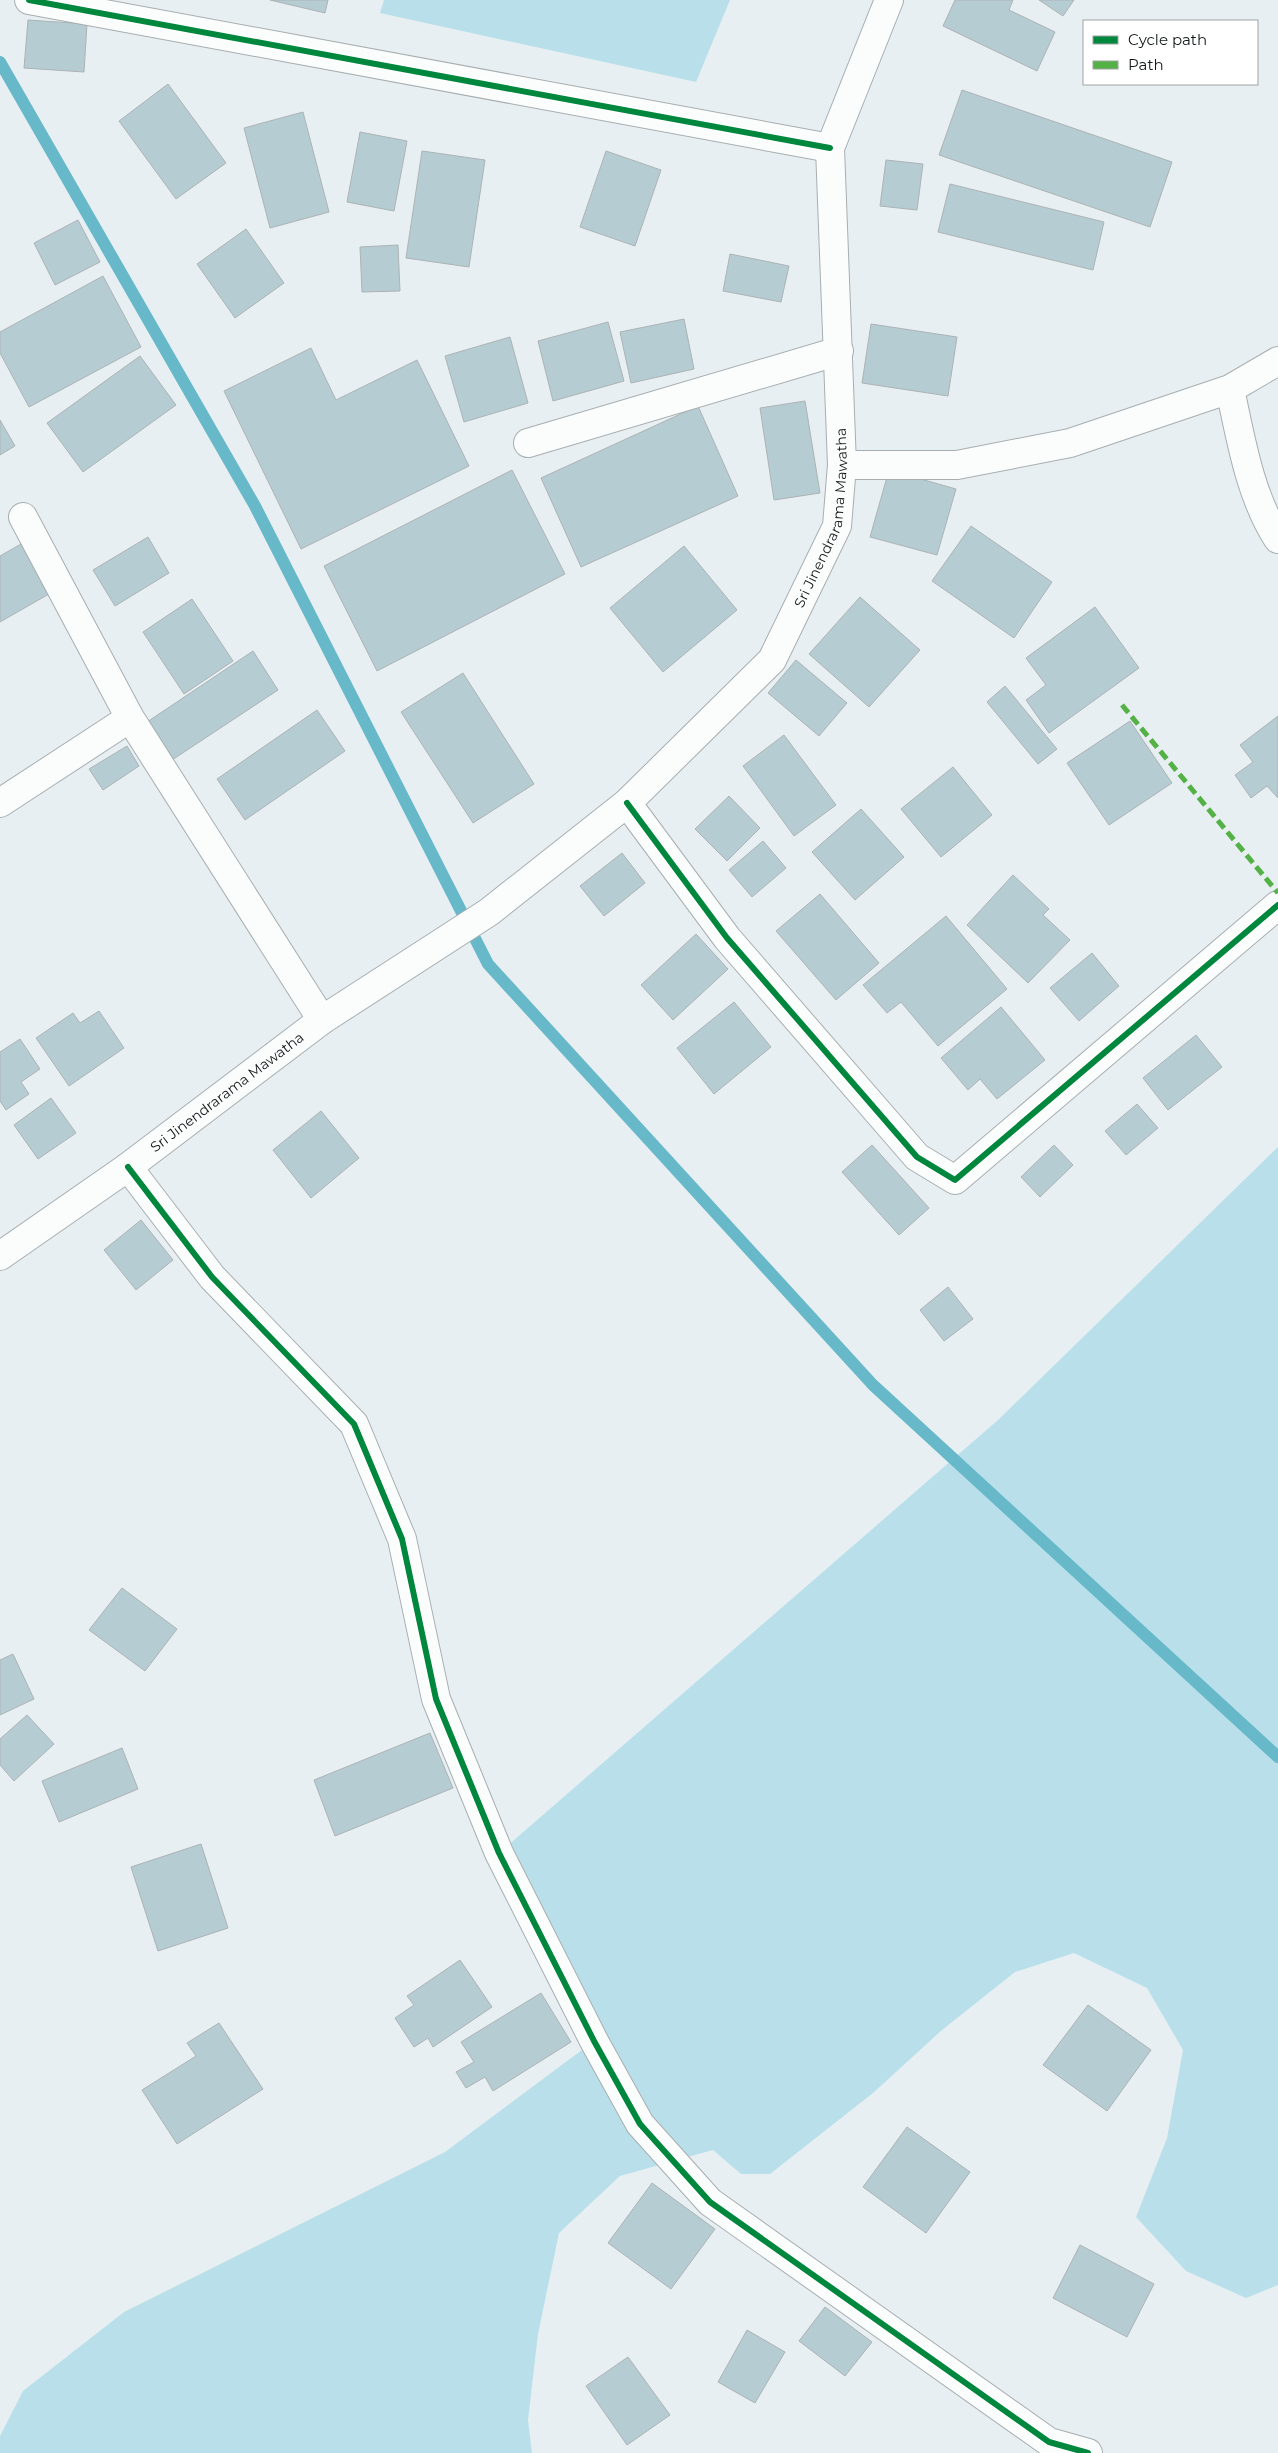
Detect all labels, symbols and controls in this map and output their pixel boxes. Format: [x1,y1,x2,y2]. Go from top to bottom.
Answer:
legend [1083,20,1258,85]
text: Cycle path [1128,30,1207,49]
text: Path [1128,55,1164,74]
street label: Sri Jinendrarama Mawatha [790,428,851,611]
street label: Sri Jinendrarama Mawatha [147,1028,307,1156]

